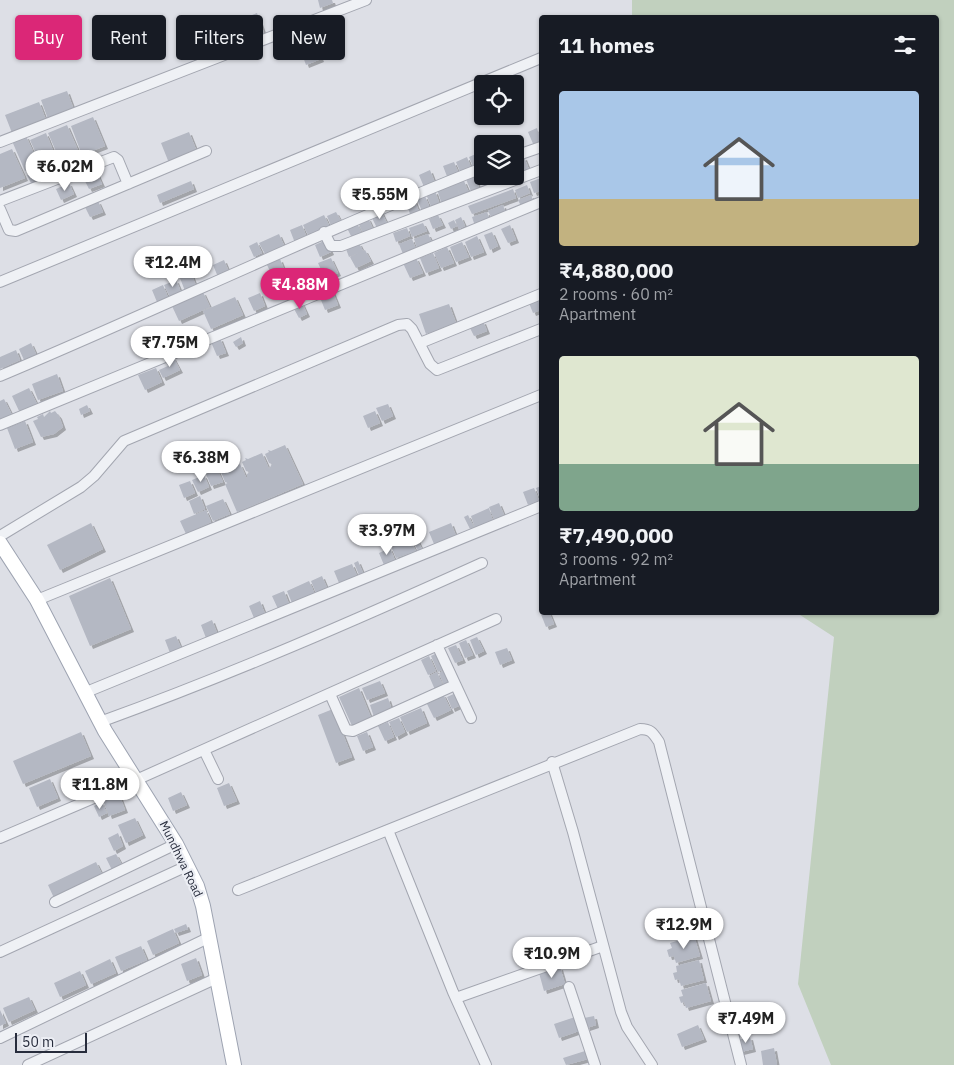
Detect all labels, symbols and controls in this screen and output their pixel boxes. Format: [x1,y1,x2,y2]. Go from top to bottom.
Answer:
chip: Buy [15,15,82,60]
chip: Rent [92,15,166,60]
chip: Filters [176,15,263,60]
chip: New [273,15,345,60]
text: 11 homes [559,31,655,59]
icon: filters [891,31,919,59]
map controls [474,75,524,185]
button: locate [474,75,524,125]
icon: home [694,124,784,214]
button: layers [474,135,524,185]
pin: ₹6.02M [24,150,106,192]
text: ₹6.02M [37,156,93,176]
pin: ₹5.55M [339,178,421,220]
text: ₹5.55M [352,184,408,204]
pin: ₹12.4M [132,246,214,288]
text: ₹12.4M [145,252,201,272]
text: ₹4,880,000 [559,256,673,284]
pin: ₹4.88M [259,268,341,310]
text: ₹4.88M [272,274,328,294]
text: 2 rooms · 60 m² [559,284,673,304]
text: Apartment [559,304,636,324]
pin: ₹7.75M [129,326,211,368]
text: ₹7.75M [142,332,198,352]
icon: home [694,389,784,479]
pin: ₹6.38M [160,440,242,483]
text: ₹6.38M [173,447,229,467]
pin: ₹3.97M [346,514,428,556]
text: ₹3.97M [359,520,415,540]
text: ₹7,490,000 [559,521,673,549]
text: 3 rooms · 92 m² [559,549,673,569]
text: Apartment [559,569,636,589]
pin: ₹11.8M [59,768,141,810]
text: ₹11.8M [72,774,128,794]
street label: Mundhwa Road [157,818,206,899]
pin: ₹12.9M [643,908,725,950]
text: ₹12.9M [656,914,712,934]
pin: ₹10.9M [511,936,593,979]
text: ₹10.9M [524,943,580,963]
pin: ₹7.49M [705,1002,787,1044]
text: ₹7.49M [718,1008,774,1028]
scale bar [15,1030,88,1053]
text: 50 m [22,1033,54,1051]

